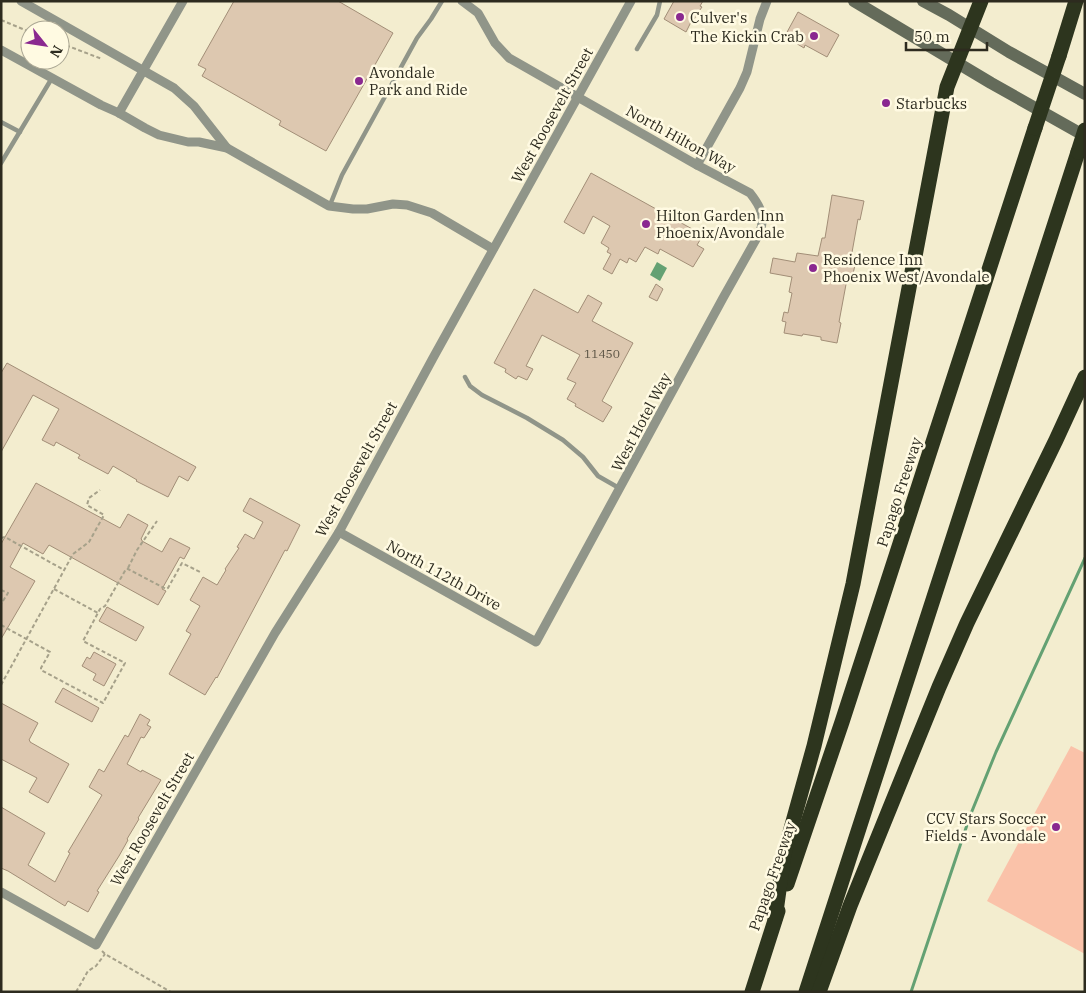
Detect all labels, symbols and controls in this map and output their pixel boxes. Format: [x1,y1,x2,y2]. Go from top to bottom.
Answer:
place label: Culver's [690,8,747,27]
marker: Culver's [674,11,686,23]
north arrow [20,20,70,70]
scale bar [906,20,987,52]
place label: The Kickin Crab [691,27,804,46]
text: 50 m [914,27,950,46]
marker: The Kickin Crab [808,30,820,42]
text: N [46,42,67,61]
street label: West Roosevelt Street [507,44,597,186]
place label: Avondale Park and Ride [369,63,468,99]
marker: Avondale Park and Ride [353,75,365,87]
place label: Starbucks [896,94,967,113]
marker: Starbucks [880,97,892,109]
street label: North Hilton Way [623,101,739,177]
place label: Hilton Garden Inn Phoenix/Avondale [656,206,785,242]
marker: Hilton Garden Inn Phoenix/Avondale [640,218,652,230]
place label: Residence Inn Phoenix West/Avondale [823,250,990,286]
marker: Residence Inn Phoenix West/Avondale [807,262,819,274]
house number: 11450 [584,346,620,361]
street label: West Hotel Way [607,369,675,475]
street label: West Roosevelt Street [311,398,401,540]
street label: Papago Freeway [872,435,926,549]
street label: North 112th Drive [383,536,505,614]
street label: West Roosevelt Street [106,749,198,889]
place label: CCV Stars Soccer Fields - Avondale [925,809,1046,845]
street label: Papago Freeway [744,819,800,933]
marker: CCV Stars Soccer Fields - Avondale [1050,821,1062,833]

